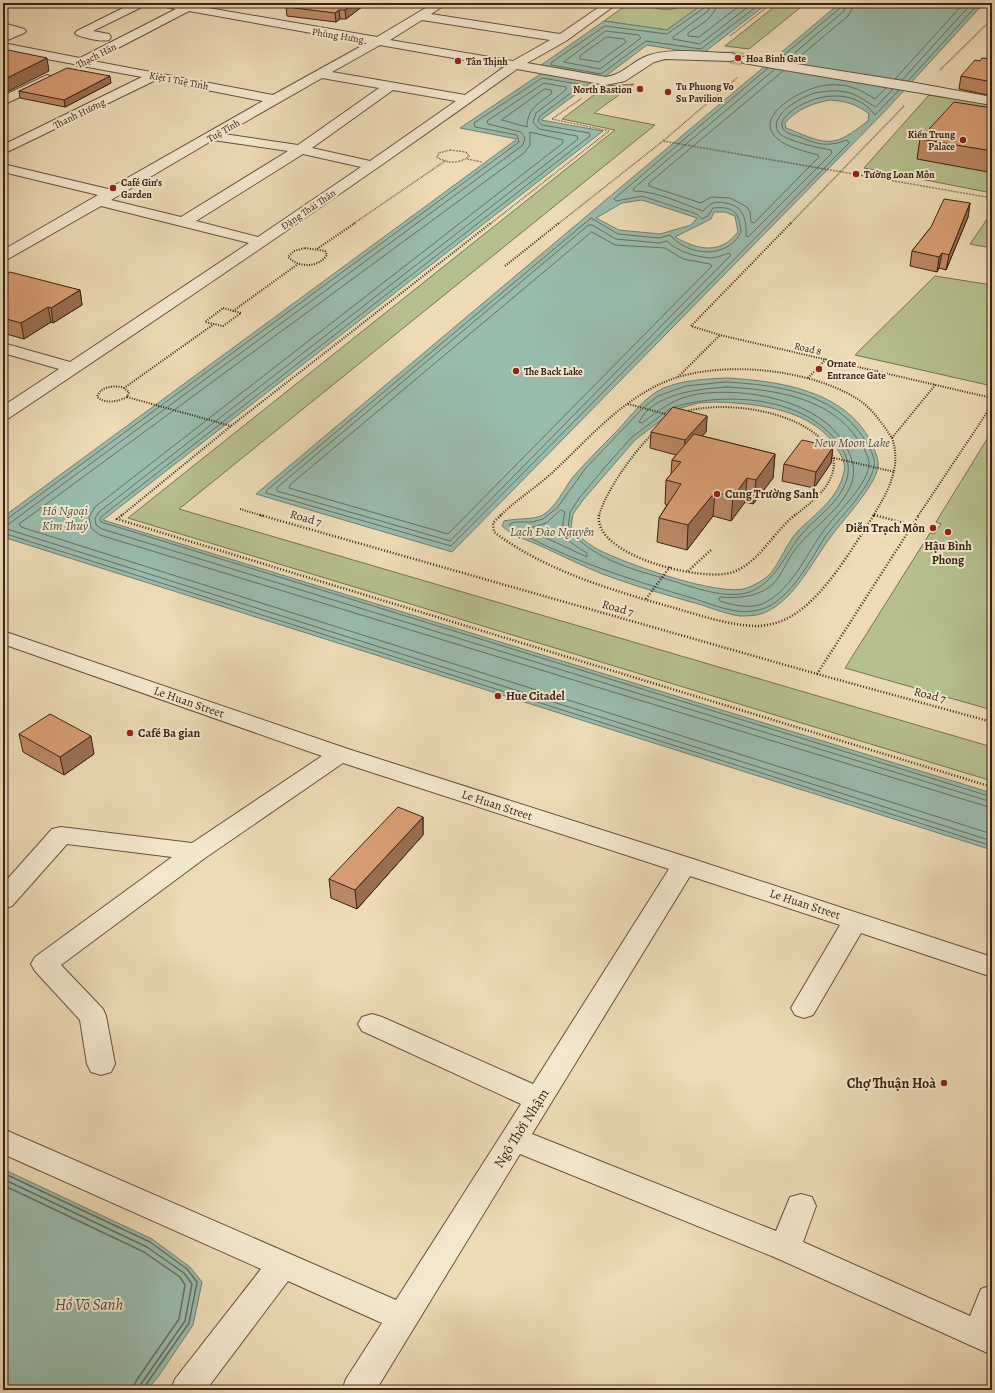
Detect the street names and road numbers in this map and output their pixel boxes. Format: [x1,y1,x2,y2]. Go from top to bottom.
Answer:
street label: Phùng Hưng [311,25,365,46]
street label: Thạch Hãn [74,40,119,71]
street label: Kiệt 1 Tuệ Tĩnh [148,68,210,93]
street label: Thanh Hương [51,95,107,132]
street label: Tuệ Tĩnh [204,116,243,145]
street label: Đặng Thái Thân [278,186,339,233]
street label: Road 8 [793,339,823,358]
street label: Road 7 [288,506,325,530]
street label: Road 7 [600,596,637,620]
street label: Le Huan Street [152,682,226,722]
street label: Road 7 [912,683,949,707]
street label: Le Huan Street [460,786,534,824]
street label: Le Huan Street [768,885,842,923]
street label: Ngô Thời Nhậm [489,1085,554,1172]

